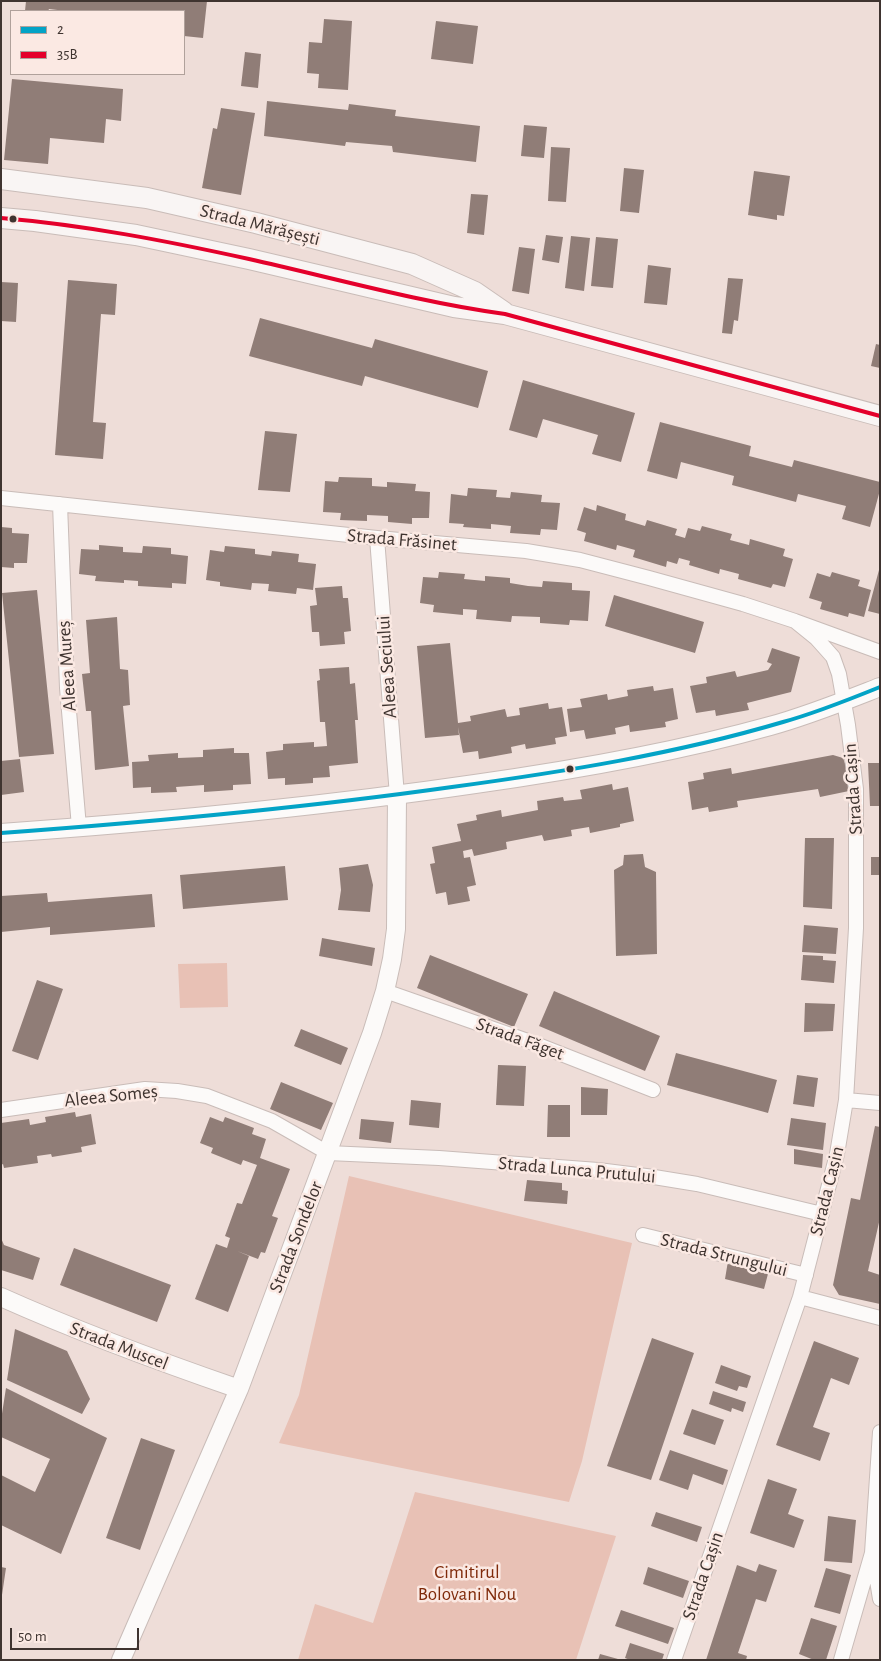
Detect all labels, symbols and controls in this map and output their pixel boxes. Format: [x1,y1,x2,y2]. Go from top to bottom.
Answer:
legend [10,10,185,75]
text: 2 [57,22,64,37]
text: 35B [57,47,78,62]
street label: Strada Mărășești [198,199,322,251]
unlabelled marker [8,214,18,224]
street label: Strada Frăsinet [346,524,458,556]
street label: Aleea Seciului [372,615,402,719]
street label: Aleea Mureș [52,620,82,712]
street label: Strada Cașin [838,743,868,835]
unlabelled marker [565,764,575,774]
street label: Strada Făget [473,1013,567,1065]
street label: Aleea Someș [63,1080,159,1112]
street label: Strada Cașin [805,1144,849,1238]
street label: Strada Lunca Prutului [497,1152,657,1188]
street label: Strada Sondelor [264,1178,328,1296]
street label: Strada Strungului [658,1228,790,1282]
street label: Strada Muscel [67,1317,171,1375]
street label: Strada Cașin [677,1529,729,1623]
park label: Cimitirul Bolovani Nou [418,1561,516,1605]
scale bar [12,1618,141,1650]
text: 50 m [18,1629,47,1644]

